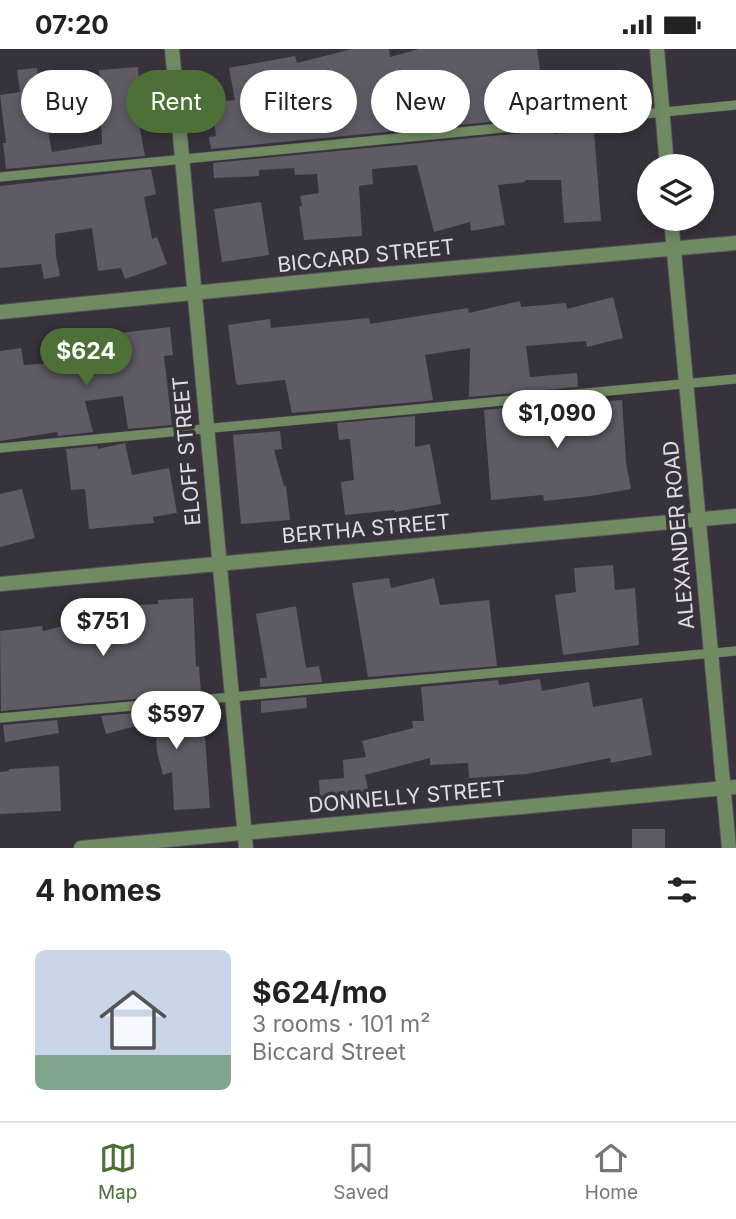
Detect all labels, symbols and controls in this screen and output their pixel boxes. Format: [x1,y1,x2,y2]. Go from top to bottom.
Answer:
text: 07:20 [35,9,109,40]
chip: Buy [21,70,112,133]
chip: Rent [126,70,226,133]
chip: Filters [240,70,357,133]
chip: New [371,70,470,133]
chip: Apartment [484,70,652,133]
map controls [637,154,714,231]
button: layers [637,154,714,231]
street label: BICCARD STREET [276,234,456,277]
pin: $624 [45,329,127,388]
text: $624 [56,337,116,365]
street label: ELOFF STREET [168,375,205,527]
pin: $1,090 [500,391,614,450]
text: $1,090 [518,399,596,427]
street label: ALEXANDER ROAD [658,440,699,630]
street label: BERTHA STREET [281,509,451,548]
pin: $751 [62,599,144,658]
text: $751 [77,607,129,635]
pin: $597 [135,691,217,751]
text: $597 [147,700,205,728]
street label: DONNELLY STREET [307,775,507,818]
icon: filters [663,871,701,909]
text: 4 homes [35,872,162,908]
text: $624/mo [252,974,387,1010]
icon: home [91,978,175,1062]
text: 3 rooms · 101 m² [252,1010,430,1038]
text: Biccard Street [252,1038,406,1066]
tab: Map [98,1139,137,1204]
tab: Saved [333,1139,389,1204]
tab: Home [585,1139,638,1204]

